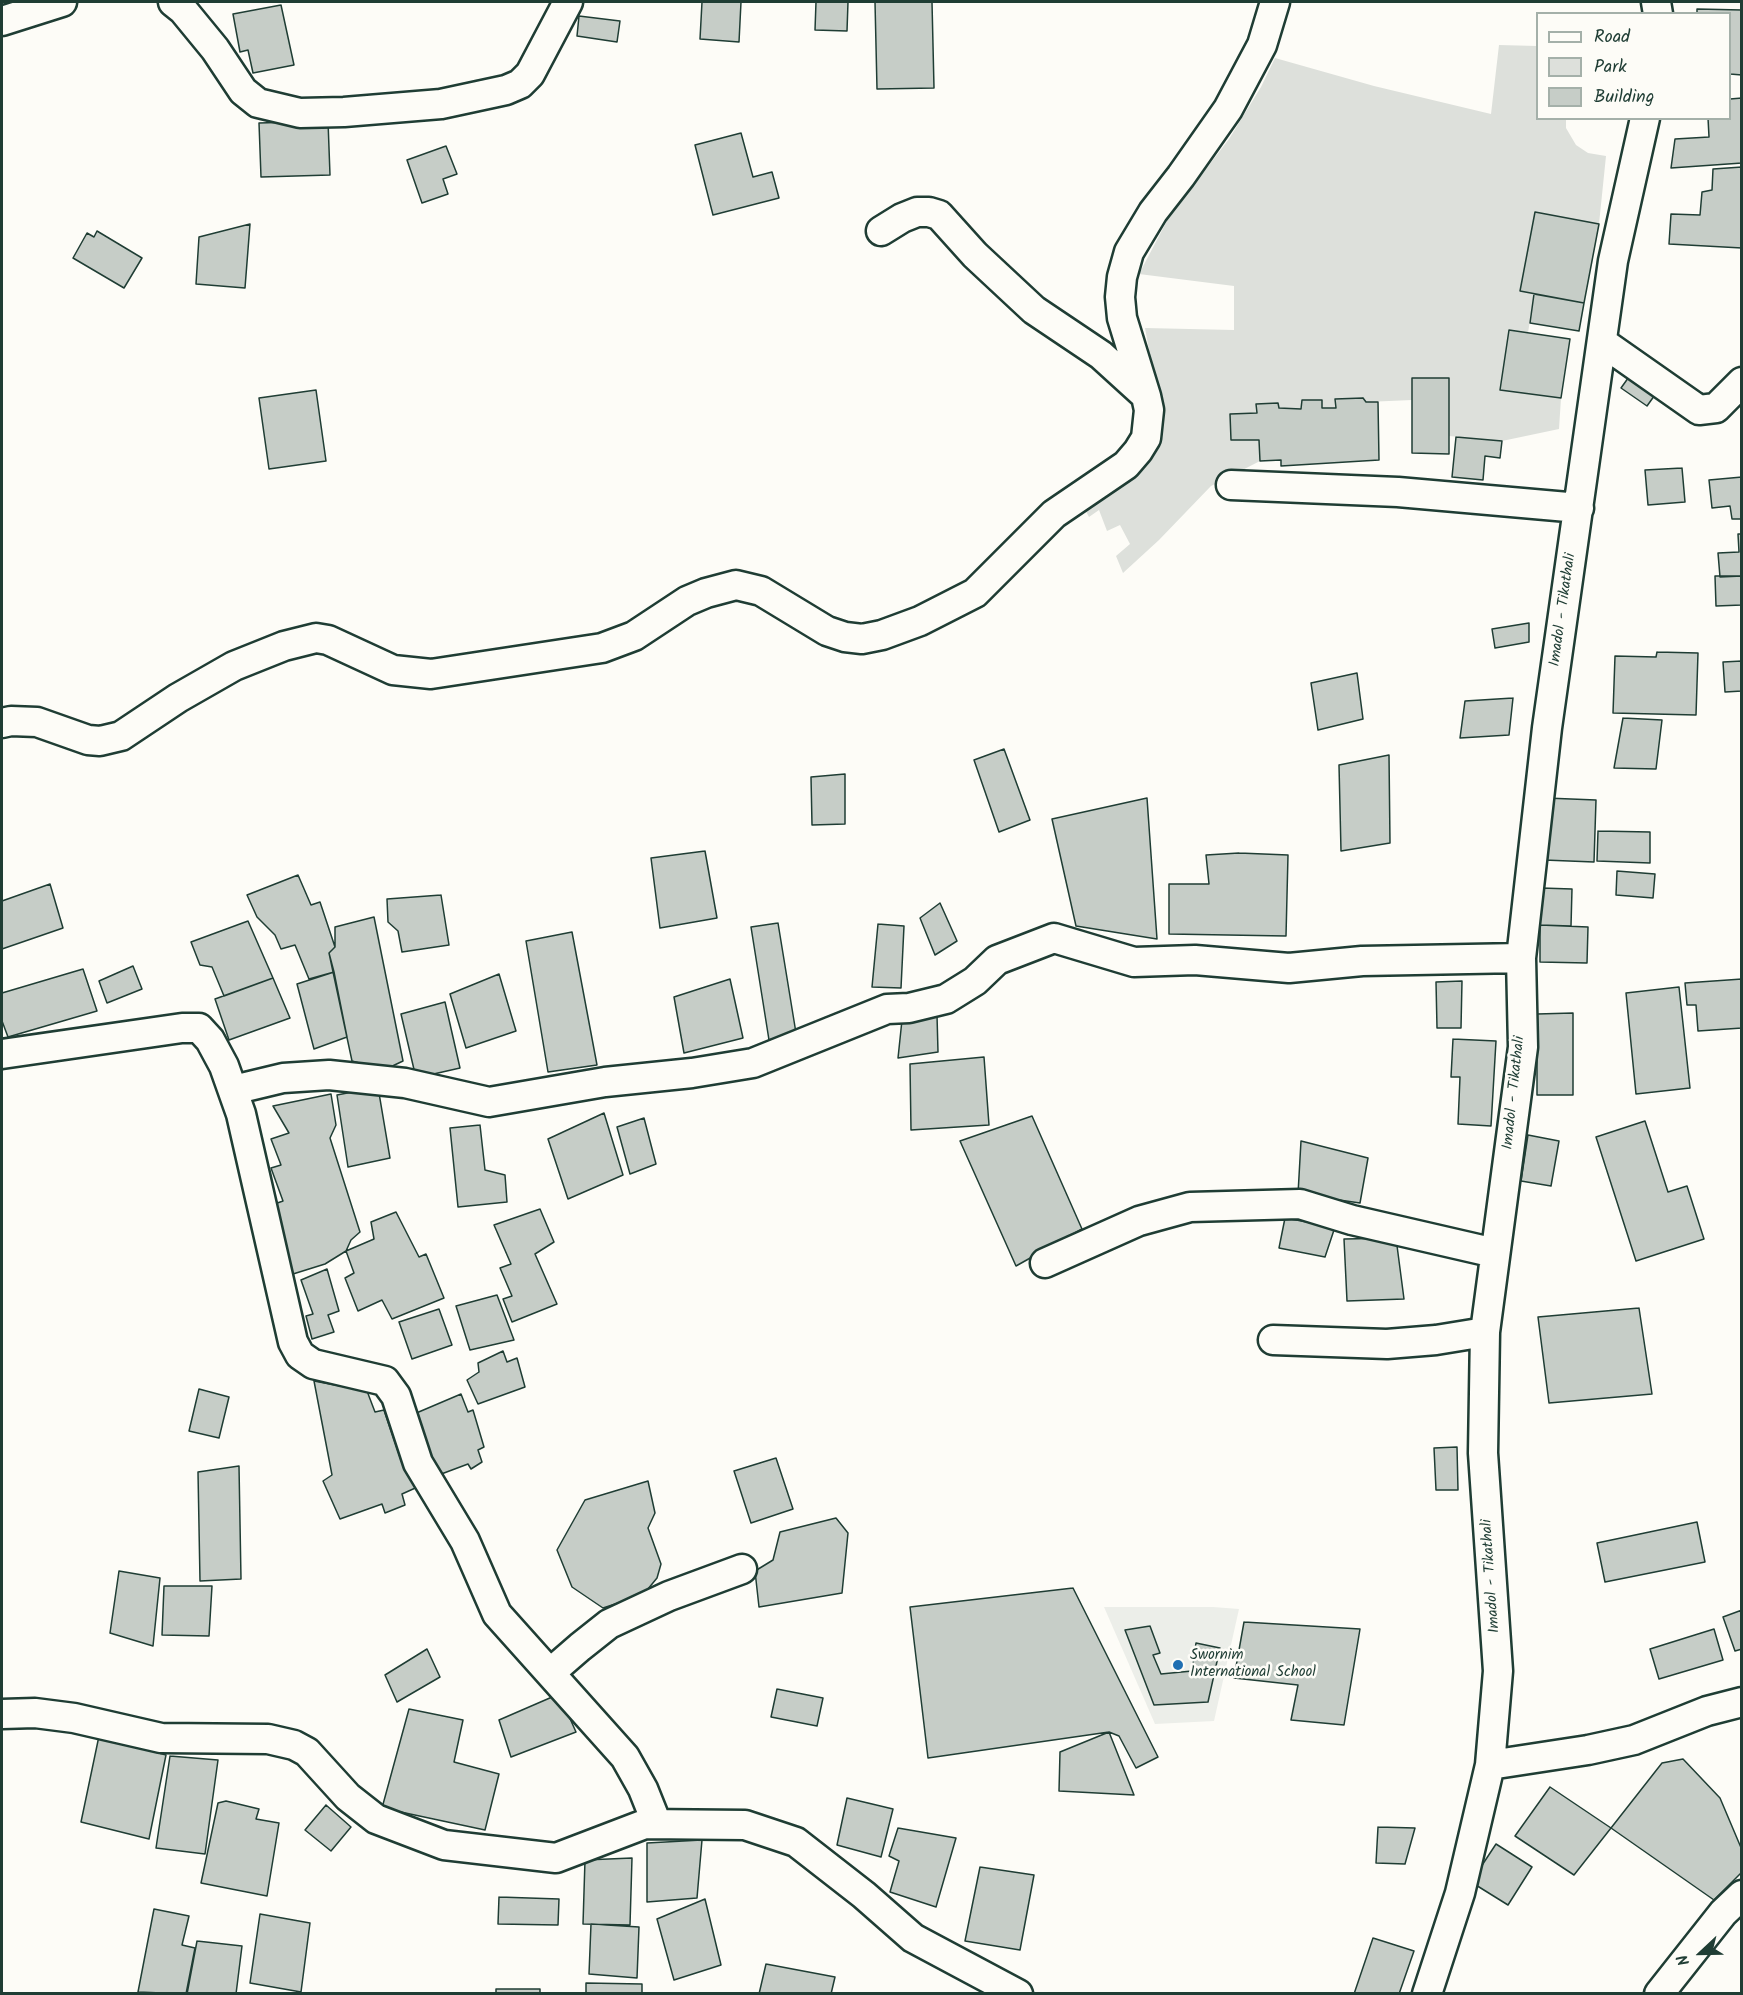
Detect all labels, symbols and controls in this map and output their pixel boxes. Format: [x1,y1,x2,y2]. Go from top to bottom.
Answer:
legend [1536,12,1731,120]
text: Road [1594,23,1630,52]
text: Park [1594,53,1627,82]
text: Building [1594,83,1654,112]
street label: Imadol - Tikathali [1547,552,1581,668]
street label: Imadol - Tikathali [1500,1035,1530,1151]
street label: Imadol - Tikathali [1479,1518,1505,1634]
place label: Swornim International School [1190,1647,1316,1682]
marker: Swornim International School [1171,1658,1185,1672]
north arrow [1671,1923,1731,1983]
text: N [1670,1951,1697,1969]

